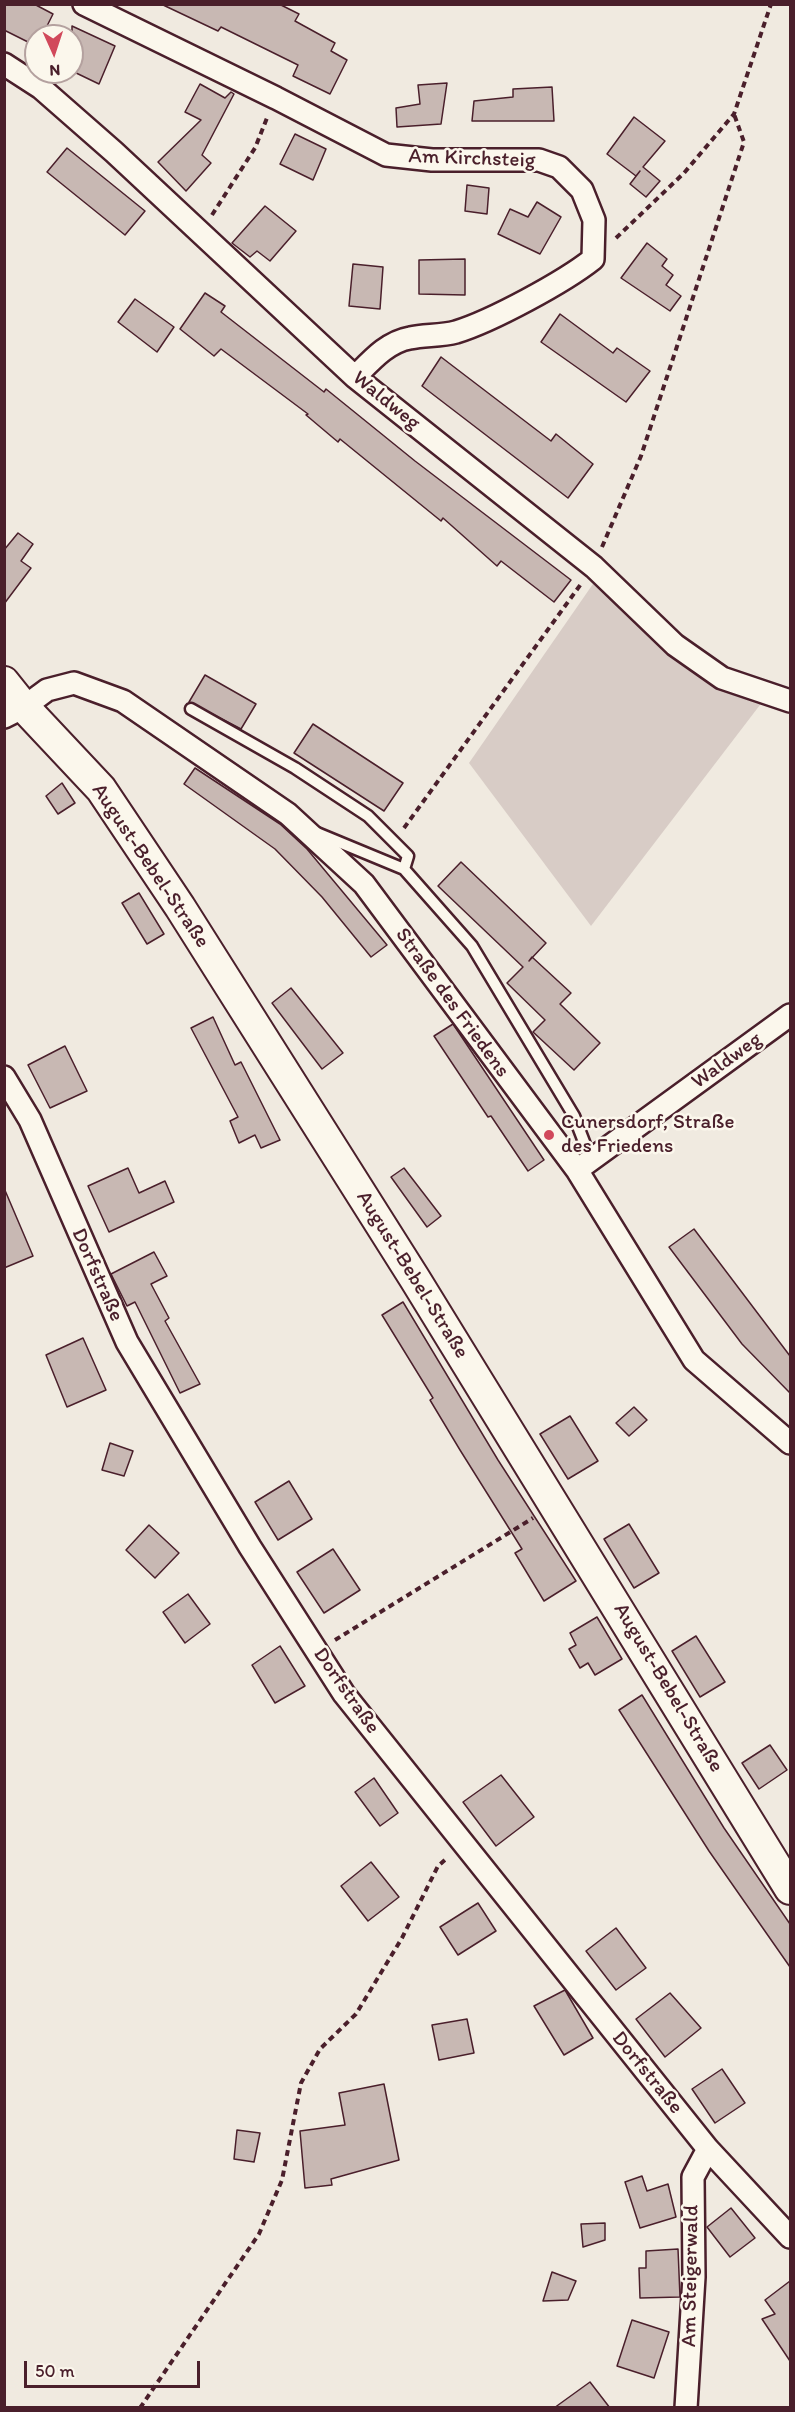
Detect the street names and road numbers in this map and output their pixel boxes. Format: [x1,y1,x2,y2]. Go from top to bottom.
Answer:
street label: Am Kirchsteig [408,144,536,174]
street label: Waldweg [347,366,425,436]
street label: August-Bebel-Straße [86,779,214,953]
street label: Straße des Friedens [389,923,515,1083]
street label: Waldweg [687,1027,767,1095]
street label: August-Bebel-Straße [350,1186,474,1364]
street label: Dorfstraße [65,1224,129,1326]
street label: August-Bebel-Straße [607,1599,729,1777]
street label: Dorfstraße [307,1643,385,1739]
street label: Dorfstraße [606,2026,688,2120]
street label: Am Steigerwald [677,2205,705,2347]

